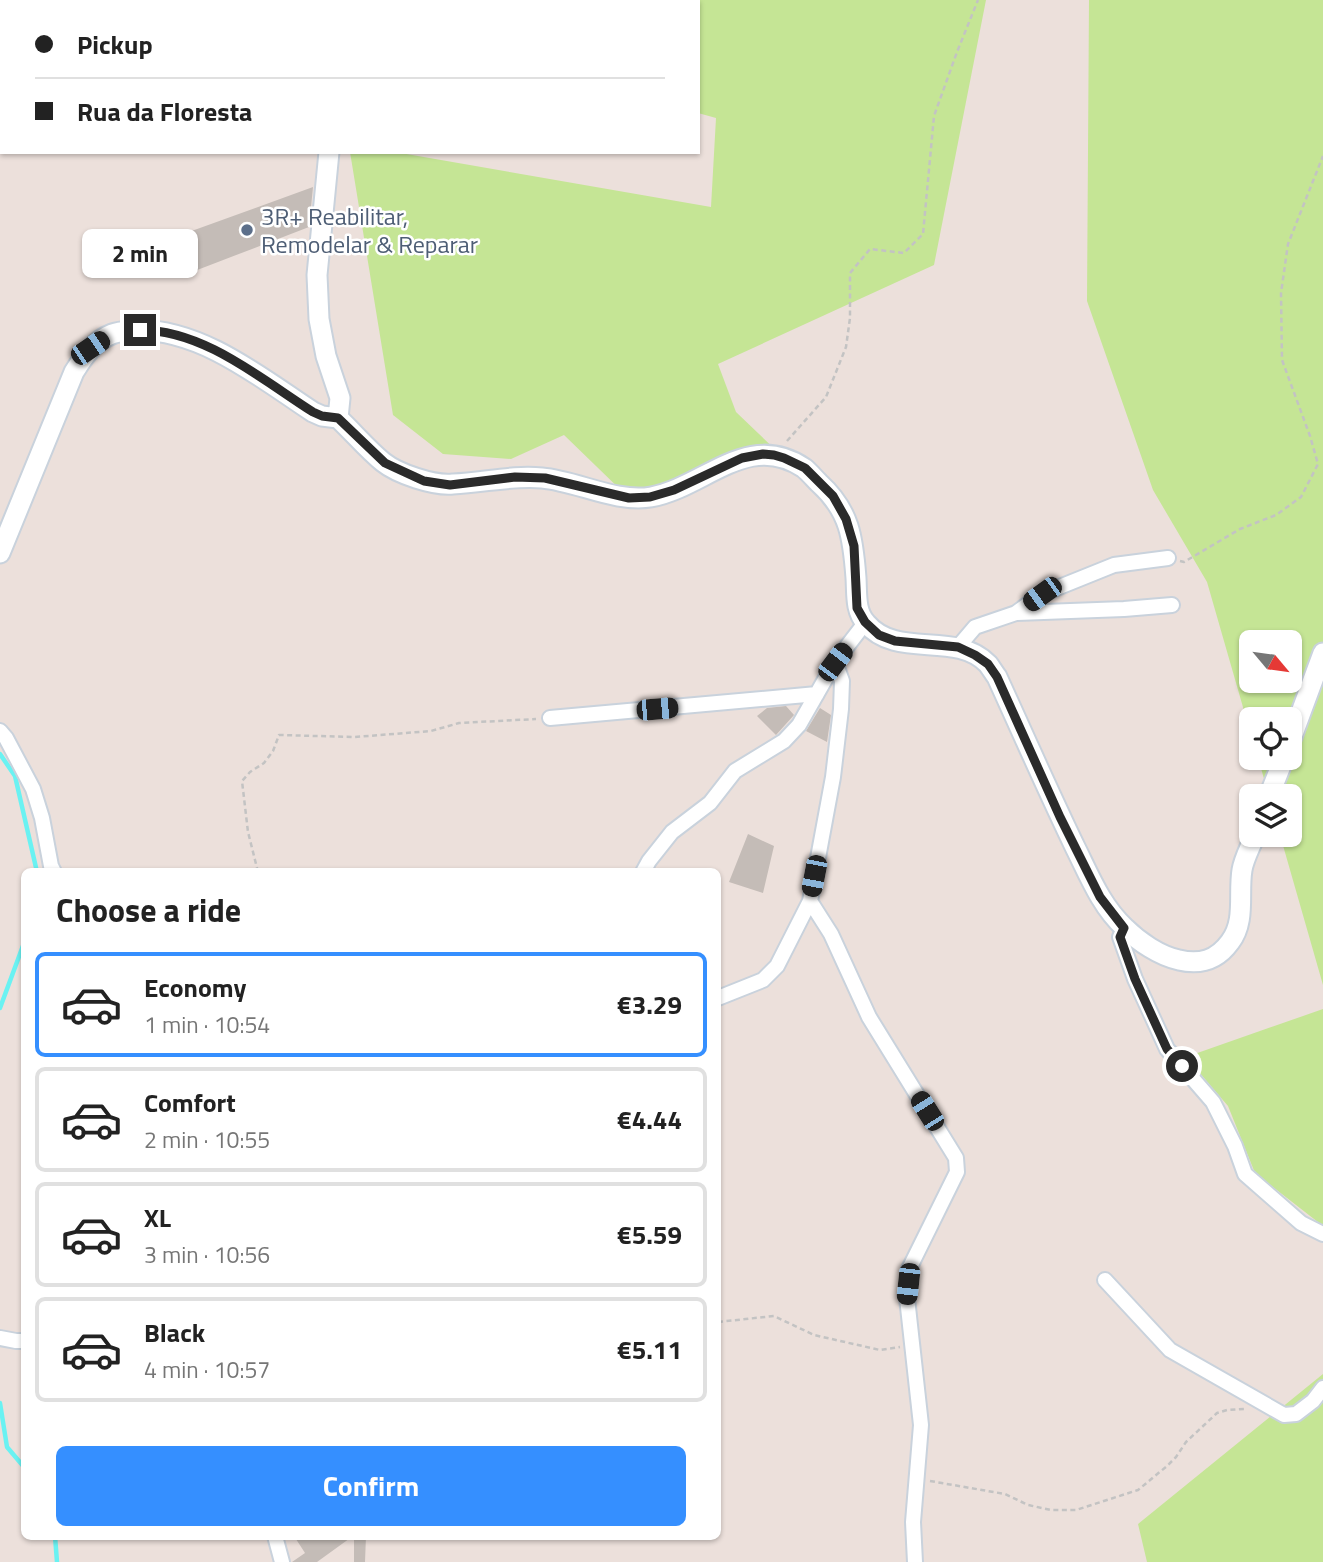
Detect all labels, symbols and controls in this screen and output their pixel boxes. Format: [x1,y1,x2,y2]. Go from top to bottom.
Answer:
text: Pickup [77,25,153,64]
text: Rua da Floresta [77,92,252,131]
place label: 3R+ Reabilitar, Remodelar & Reparar [261,198,478,262]
marker: 3R+ Reabilitar, Remodelar & Reparar [239,222,255,238]
callout: 2 min [82,229,198,278]
text: 2 min [112,236,168,271]
route end [124,314,156,346]
car [67,328,114,368]
car [1019,573,1066,615]
north arrow [1239,630,1302,693]
map controls [1239,630,1302,847]
car [814,639,857,685]
car [636,697,679,721]
button: locate [1239,707,1302,770]
button: layers [1239,784,1302,847]
car [800,853,829,899]
text: Choose a ride [56,886,241,934]
text: Economy [144,968,246,1007]
icon: car [60,973,123,1036]
text: €3.29 [617,985,682,1024]
text: 1 min · 10:54 [144,1007,270,1042]
route start [1166,1050,1198,1082]
text: Comfort [144,1083,236,1122]
icon: car [60,1088,123,1151]
car [907,1088,948,1134]
text: €4.44 [617,1100,682,1139]
text: 2 min · 10:55 [144,1122,270,1157]
text: XL [144,1198,171,1237]
icon: car [60,1203,123,1266]
text: €5.59 [617,1215,682,1254]
text: 3 min · 10:56 [144,1237,270,1272]
car [896,1262,921,1306]
text: Black [144,1313,205,1352]
icon: car [60,1318,123,1381]
text: €5.11 [617,1330,682,1369]
text: 4 min · 10:57 [144,1352,270,1387]
button: Confirm [56,1446,686,1526]

